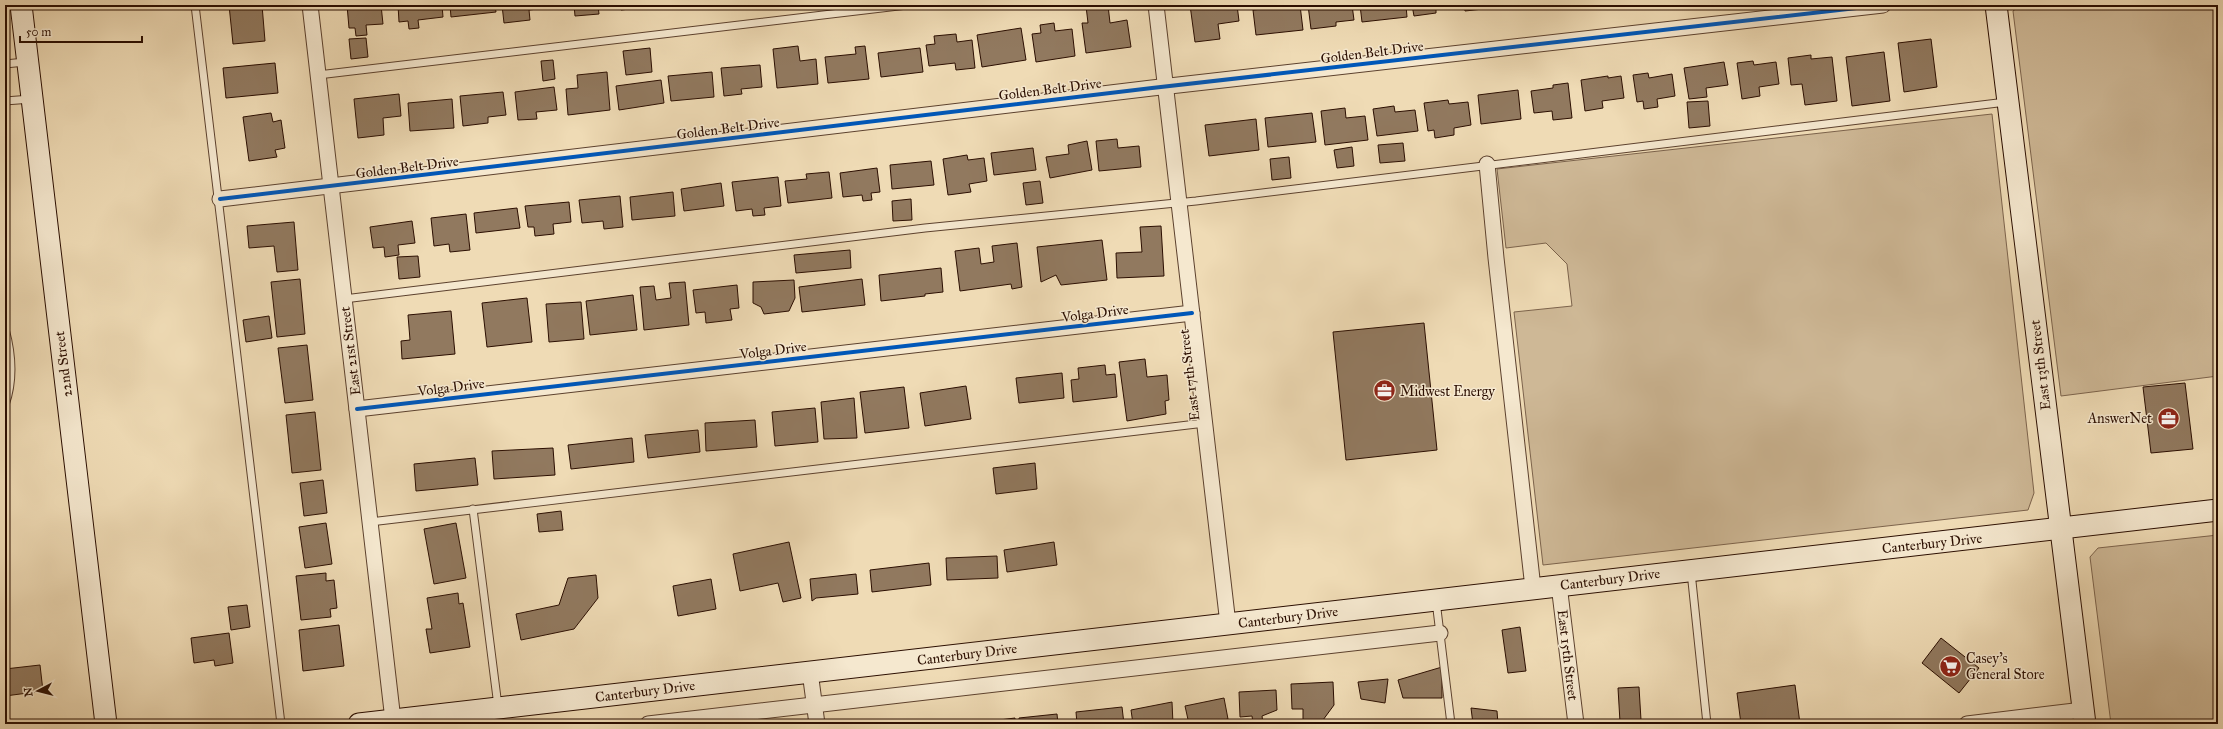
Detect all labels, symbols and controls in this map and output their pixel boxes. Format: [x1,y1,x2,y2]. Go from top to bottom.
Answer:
scale bar [20,18,142,44]
text: 50 m [26,25,51,39]
street label: Golden Belt Drive [1320,38,1425,67]
street label: Golden Belt Drive [998,75,1103,104]
street label: Golden Belt Drive [676,114,781,143]
street label: Golden Belt Drive [355,153,460,182]
street label: Volga Drive [1060,301,1130,326]
street label: East 21st Street [337,306,364,396]
street label: East 13th Street [2027,319,2054,411]
street label: East 17th Street [1175,328,1204,422]
street label: 22nd Street [51,330,76,398]
street label: Volga Drive [738,338,808,363]
street label: Volga Drive [416,375,486,400]
office icon: Midwest Energy [1372,378,1398,404]
place label: Midwest Energy [1400,383,1495,400]
office icon: AnswerNet [2155,405,2181,431]
place label: AnswerNet [2087,410,2152,427]
street label: Canterbury Drive [1881,530,1983,557]
street label: Canterbury Drive [1559,565,1661,594]
street label: Canterbury Drive [1237,603,1339,632]
street label: East 15th Street [1553,609,1582,702]
street label: Canterbury Drive [916,640,1018,669]
place label: Casey's General Store [1966,650,2045,683]
supermarket icon: Casey's General Store [1937,653,1963,679]
north arrow [18,671,58,711]
street label: Canterbury Drive [594,677,696,706]
text: N [21,686,36,698]

